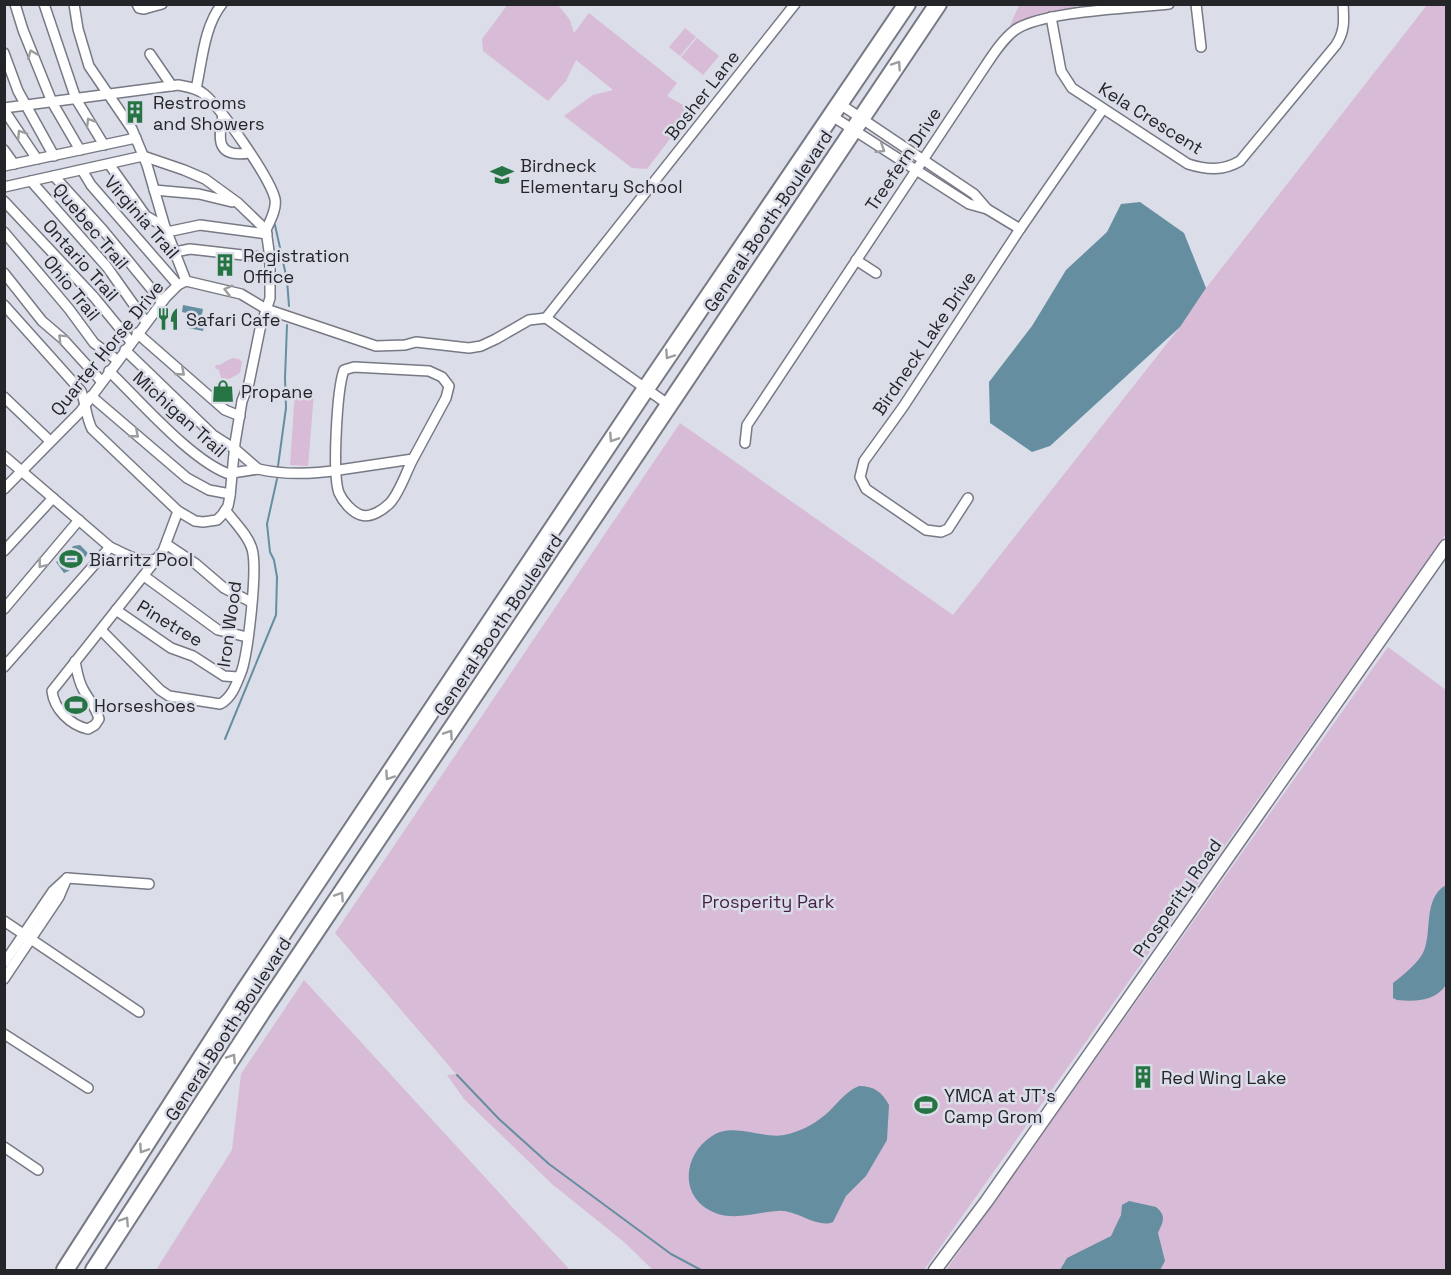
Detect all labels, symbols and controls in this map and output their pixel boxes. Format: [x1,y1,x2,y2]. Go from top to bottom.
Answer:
street label: Bosher Lane [660,46,744,144]
one-way arrow [27,49,39,60]
one-way arrow [890,60,901,71]
street label: Kela Crescent [1094,77,1208,159]
place label: Restrooms and Showers [153,91,265,135]
building icon: Restrooms and Showers [122,99,148,125]
street label: Treefern Drive [860,103,946,215]
one-way arrow [86,118,97,128]
street label: General Booth Boulevard [699,126,837,316]
one-way arrow [17,130,28,141]
one-way arrow [875,141,885,153]
place label: Birdneck Elementary School [520,154,683,198]
school or university icon: Birdneck Elementary School [489,162,515,188]
street label: Virginia Trail [100,171,184,263]
street label: Quebec Trail [48,178,134,274]
street label: Ontario Trail [38,214,124,306]
place label: Registration Office [243,244,350,288]
street label: Ohio Trail [39,251,105,325]
building icon: Registration Office [212,252,238,278]
street label: Birdneck Lake Drive [867,267,981,419]
street label: Quarter Horse Drive [45,276,169,420]
one-way arrow [223,285,233,298]
restaurant icon: Safari Cafe [155,306,181,332]
place label: Safari Cafe [186,308,280,331]
one-way arrow [59,335,70,346]
one-way arrow [665,348,676,359]
one-way arrow [174,365,185,376]
street label: Michigan Trail [128,366,232,462]
shop icon: Propane [210,378,236,404]
place label: Propane [241,380,313,403]
one-way arrow [128,427,139,438]
one-way arrow [609,432,620,443]
street label: General Booth Boulevard [429,530,567,720]
sports icon: Biarritz Pool [58,546,84,572]
place label: Biarritz Pool [89,548,193,571]
one-way arrow [38,558,49,569]
street label: Iron Wood [212,579,246,669]
street label: Pinetree [133,594,207,652]
sports icon: Horseshoes [63,692,89,718]
place label: Horseshoes [94,694,195,717]
one-way arrow [441,729,452,740]
one-way arrow [385,769,396,780]
street label: Prosperity Road [1128,834,1226,962]
park label: Prosperity Park [702,890,835,913]
one-way arrow [333,891,344,902]
street label: General Booth Boulevard [160,933,296,1125]
one-way arrow [224,1054,236,1064]
building icon: Red Wing Lake [1130,1064,1156,1090]
place label: Red Wing Lake [1161,1066,1287,1089]
place label: YMCA at JT's Camp Grom [944,1084,1056,1128]
sports icon: YMCA at JT's Camp Grom [913,1092,939,1118]
one-way arrow [139,1142,150,1153]
one-way arrow [118,1217,129,1228]

